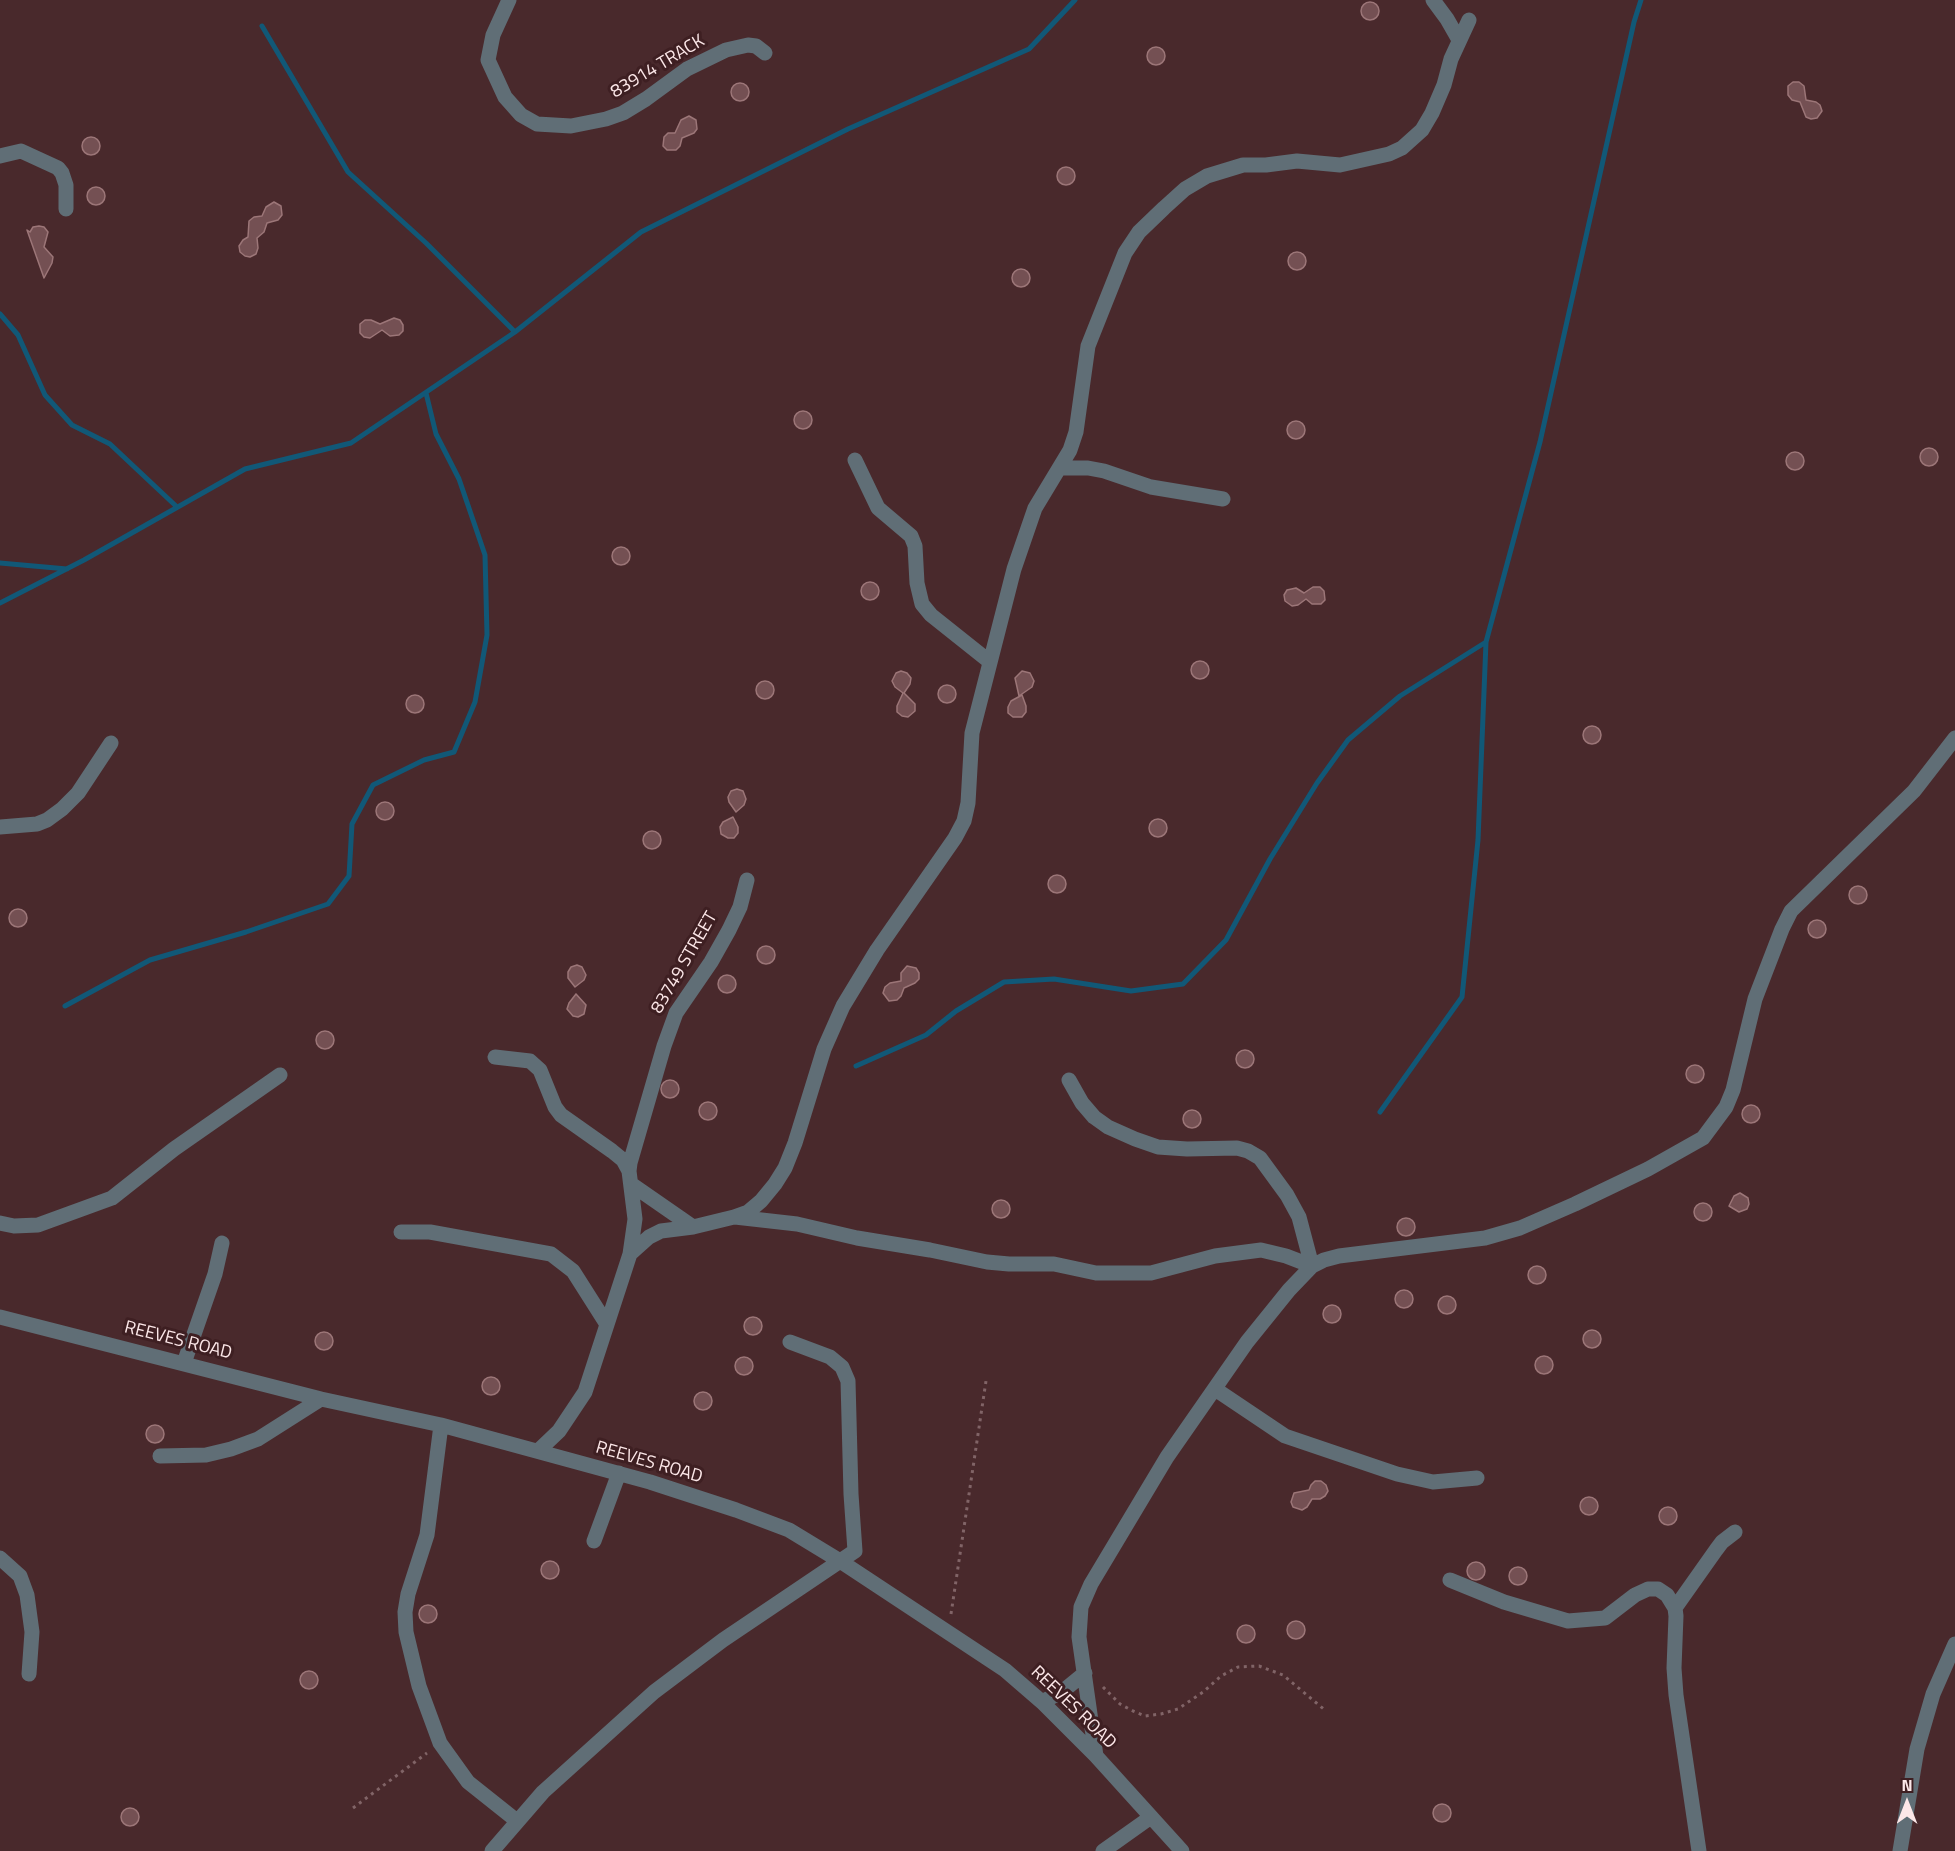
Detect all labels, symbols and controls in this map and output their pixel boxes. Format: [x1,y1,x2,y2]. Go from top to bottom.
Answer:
street label: 83914 TRACK [607,31,709,103]
street label: 83749 STREET [647,908,723,1018]
street label: REEVES ROAD [122,1317,234,1365]
street label: REEVES ROAD [593,1437,705,1489]
street label: REEVES ROAD [1026,1662,1120,1754]
north arrow [1877,1773,1937,1833]
text: N [1901,1773,1913,1797]

